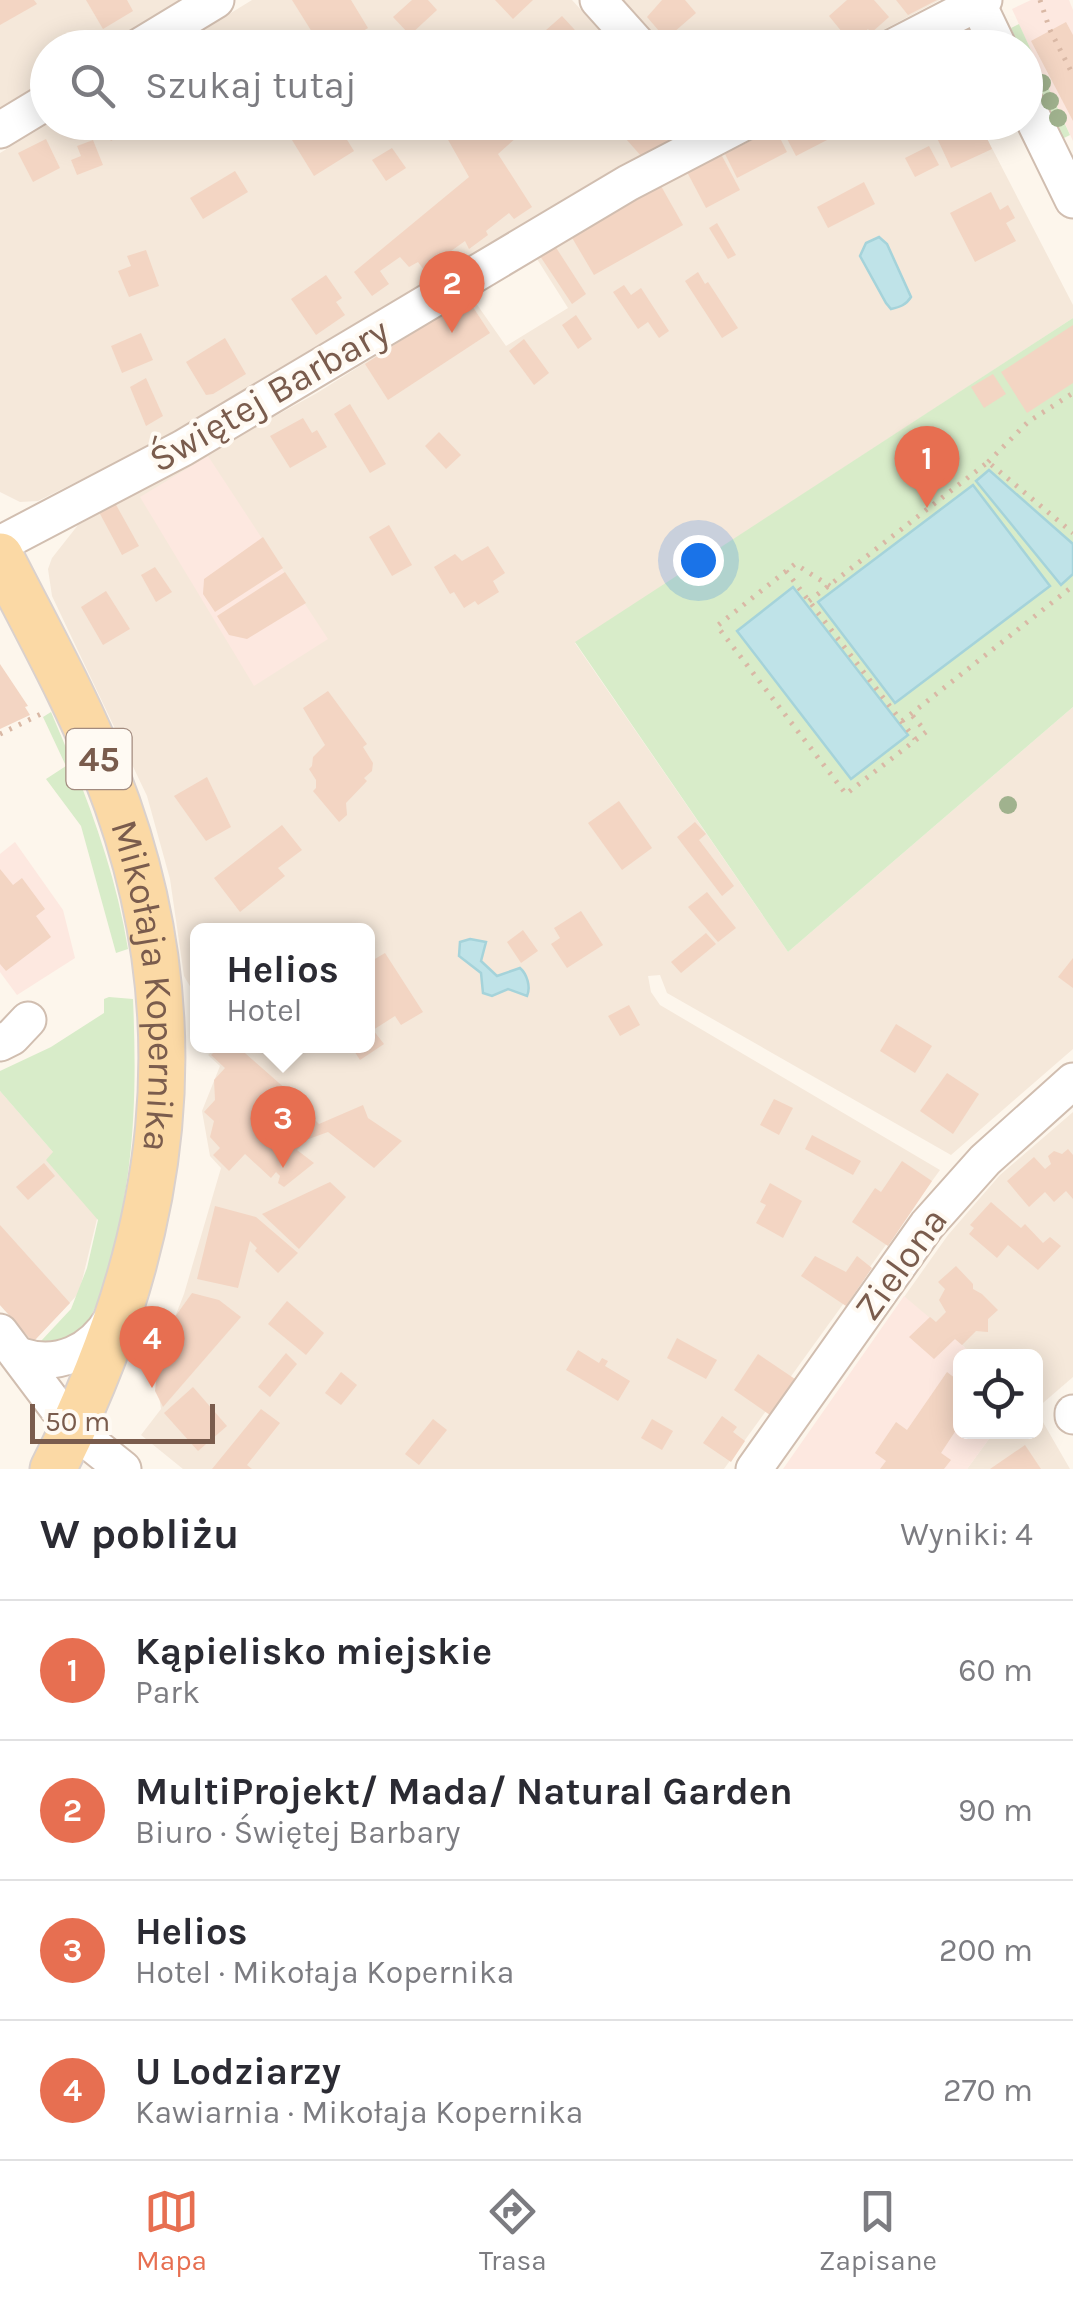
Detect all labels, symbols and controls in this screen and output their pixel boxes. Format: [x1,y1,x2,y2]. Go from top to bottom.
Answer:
search box [30,30,1043,140]
icon: search [65,58,120,113]
text: Szukaj tutaj [145,63,357,108]
pin: 2 [420,250,484,333]
street label: Świętej Barbary [141,308,397,482]
pin: 1 [894,426,960,508]
your location [673,535,724,586]
road number: 45 [66,729,132,789]
street label: Mikołaja Kopernika [102,814,184,1154]
popup [190,923,375,1053]
text: Helios [226,947,339,992]
text: Hotel [226,992,303,1029]
pin: 3 [250,1086,316,1168]
street label: Zielona [845,1199,957,1329]
pin: 4 [120,1306,184,1388]
map controls [953,1349,1043,1439]
button: locate [953,1349,1043,1439]
scale bar [30,1399,215,1444]
text: 50 m [45,1405,110,1438]
text: W pobliżu [40,1509,239,1559]
text: Wyniki: 4 [900,1516,1033,1553]
text: Kąpielisko miejskie [135,1629,492,1674]
text: 1 [67,1652,78,1689]
text: 60 m [958,1652,1033,1689]
text: Park [135,1674,200,1711]
text: MultiProjekt/ Mada/ Natural Garden [135,1769,793,1814]
text: 2 [63,1792,82,1829]
text: 90 m [958,1792,1033,1829]
text: Biuro · Świętej Barbary [135,1814,460,1851]
text: Helios [135,1909,248,1954]
text: 3 [63,1932,82,1969]
text: 200 m [939,1932,1033,1969]
text: Hotel · Mikołaja Kopernika [135,1954,514,1991]
text: U Lodziarzy [135,2049,341,2094]
text: 4 [63,2072,82,2109]
text: 270 m [943,2072,1033,2109]
text: Kawiarnia · Mikołaja Kopernika [135,2094,583,2131]
tab: Mapa [136,2184,207,2277]
tab: Trasa [479,2184,547,2277]
tab: Zapisane [819,2184,937,2277]

